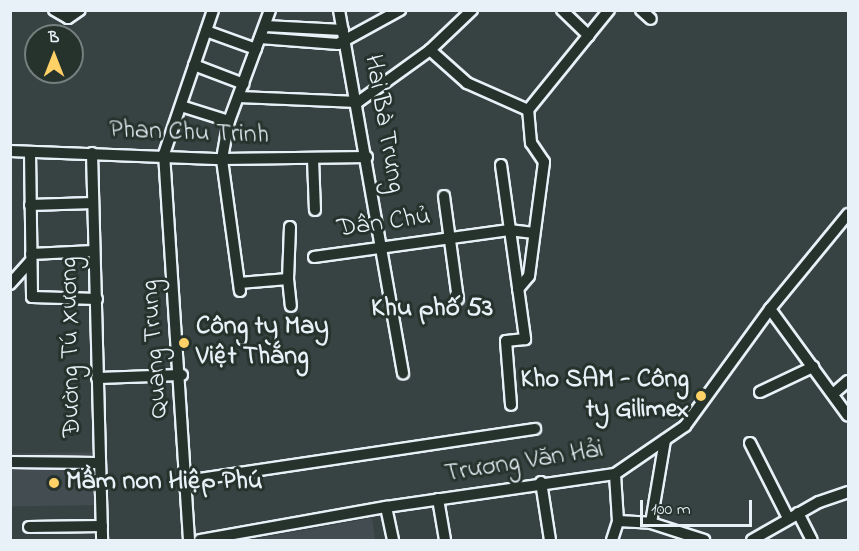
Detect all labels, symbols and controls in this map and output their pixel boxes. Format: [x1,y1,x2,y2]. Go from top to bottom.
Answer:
north arrow [24,24,84,84]
text: B [49,26,59,50]
street label: Hai Bà Trưng [356,52,410,196]
street label: Phan Chu Trinh [109,116,269,152]
street label: Dân Chủ [335,202,433,246]
street label: Đường Tú Xương [55,256,89,438]
street label: Quang Trung [136,279,176,419]
district label: Khu phố 53 [371,293,493,325]
place label: Công ty May Việt Thắng [196,312,329,374]
marker: Công ty May Việt Thắng [177,336,191,350]
place label: Kho SAM - Công ty Gilimex [520,365,689,426]
marker: Kho SAM - Công ty Gilimex [694,389,708,403]
street label: Trương Văn Hải [443,435,605,491]
place label: Mầm non Hiệp Phú [66,467,263,499]
marker: Mầm non Hiệp Phú [47,476,61,490]
scale bar [643,488,756,526]
text: 100 m [651,497,691,523]

